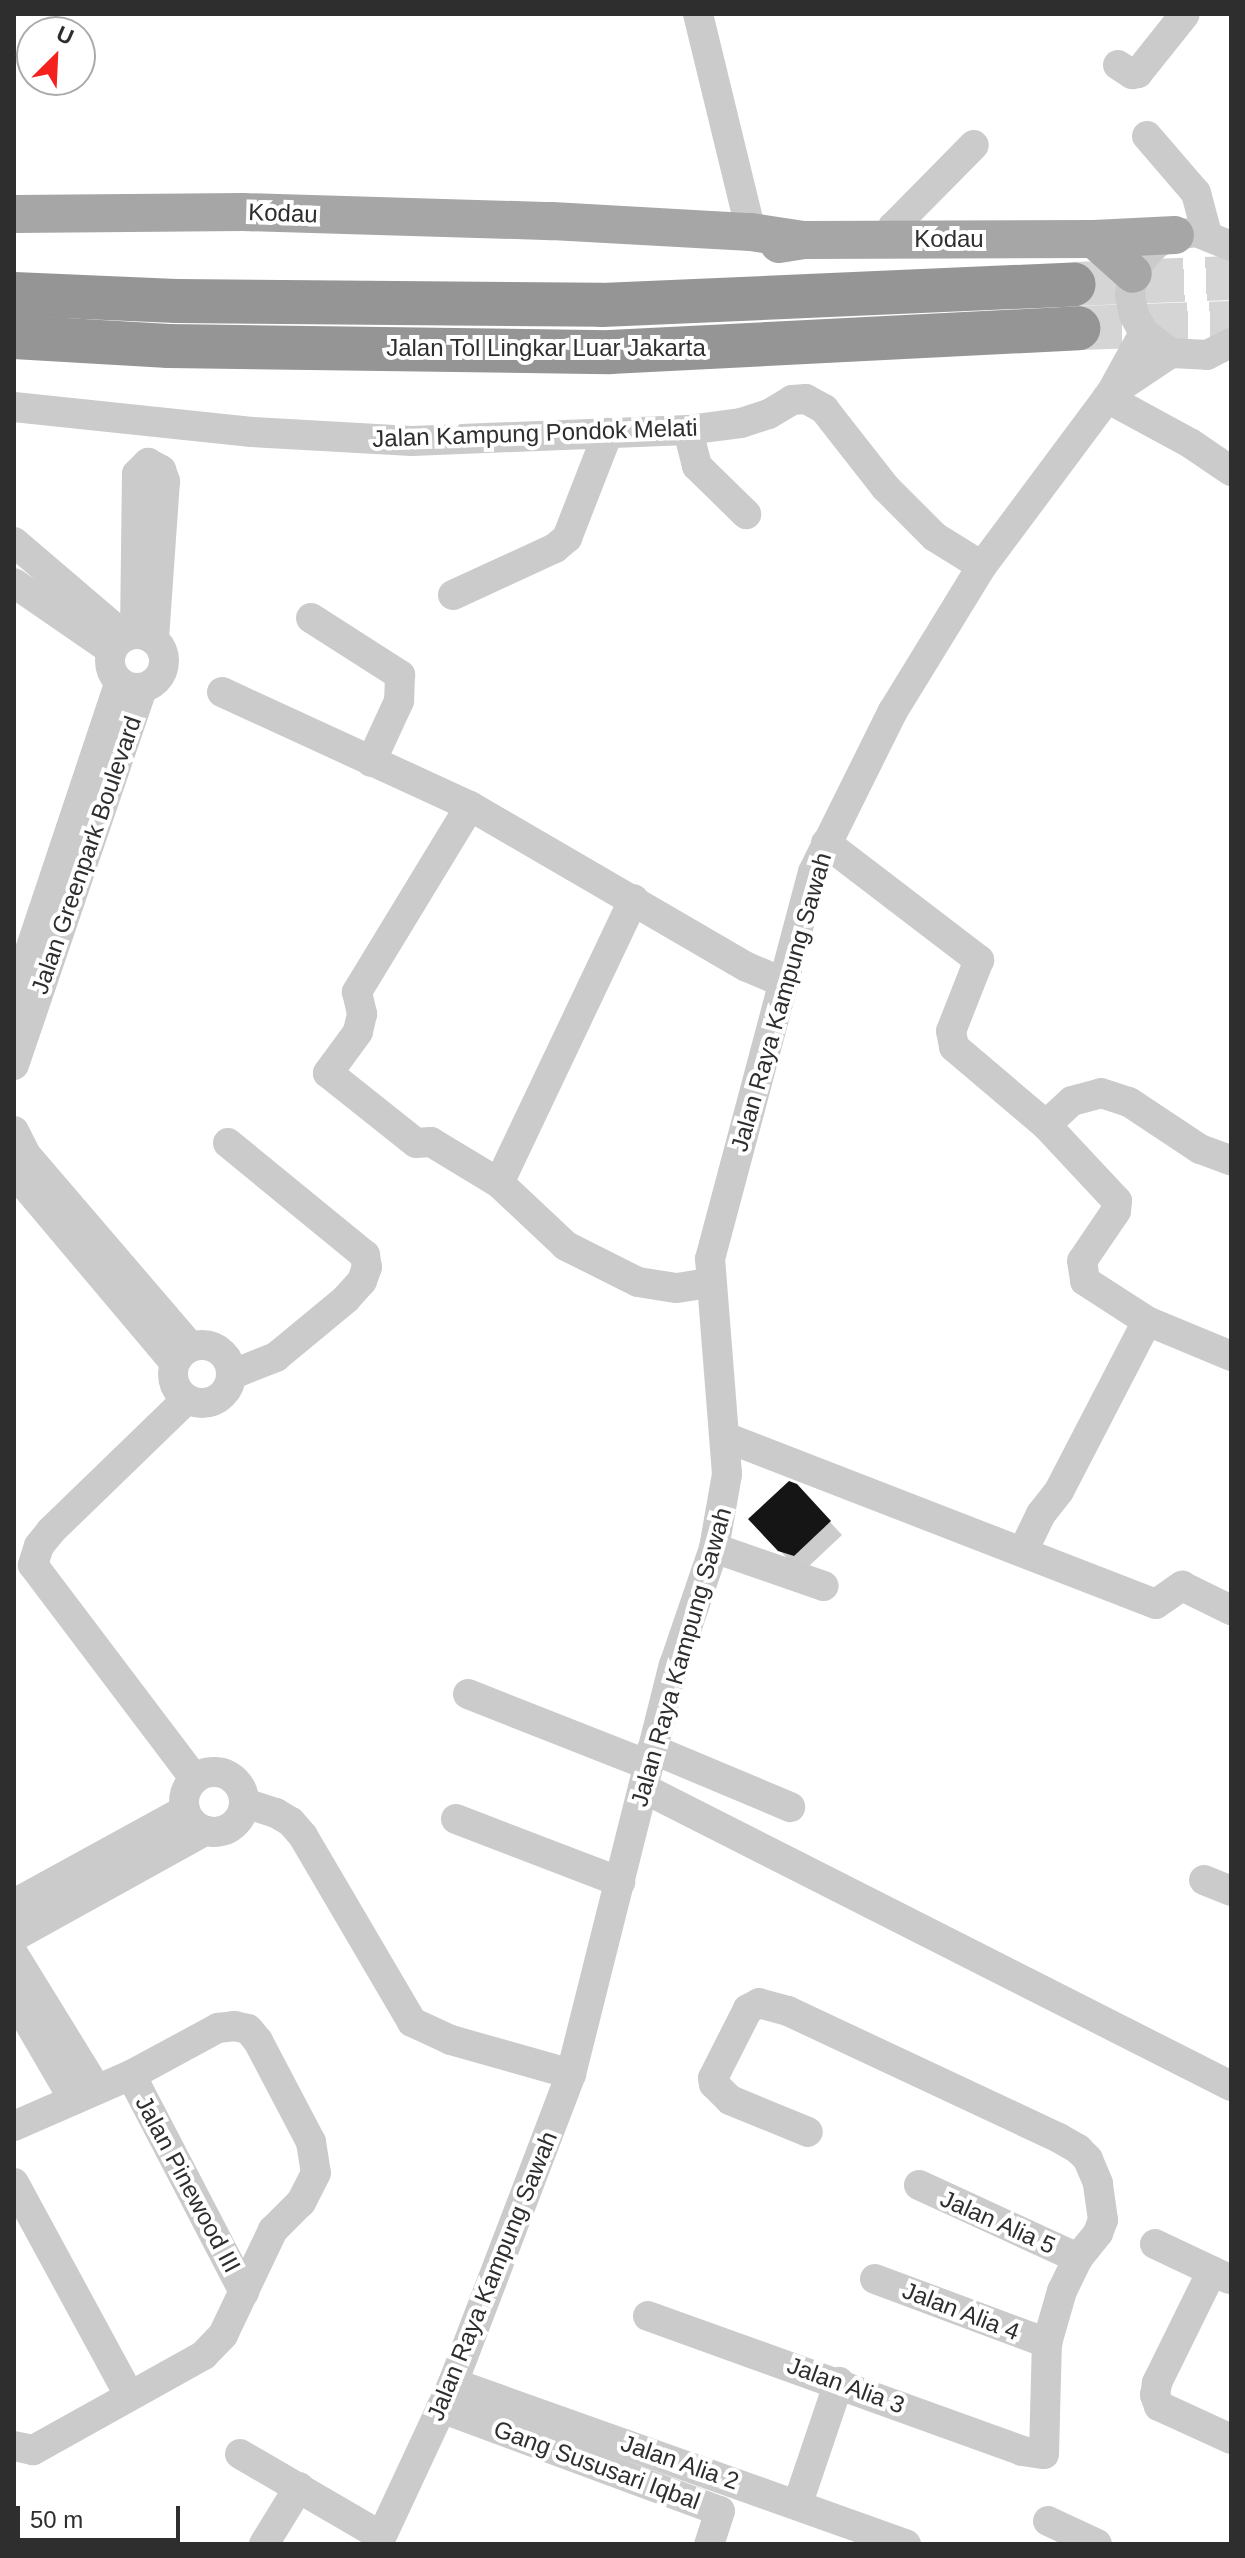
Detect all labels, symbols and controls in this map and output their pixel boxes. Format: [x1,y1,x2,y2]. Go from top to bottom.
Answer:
north arrow [16,16,96,96]
text: U [53,21,77,50]
street label: Kodau [248,197,318,229]
street label: Kodau [914,225,984,253]
street label: Jalan Tol Lingkar Luar Jakarta [386,334,706,362]
street label: Jalan Kampung Pondok Melati [372,413,698,453]
street label: Jalan Greenpark Boulevard [25,712,147,998]
street label: Jalan Raya Kampung Sawah [724,849,838,1155]
street label: Jalan Raya Kampung Sawah [624,1504,738,1810]
street label: Jalan Pinewood III [129,2091,247,2277]
street label: Jalan Raya Kampung Sawah [421,2127,563,2425]
street label: Jalan Alia 5 [935,2184,1061,2260]
street label: Jalan Alia 4 [898,2275,1024,2347]
street label: Jalan Alia 3 [783,2350,909,2420]
street label: Gang Sususari Iqbal [490,2414,704,2516]
street label: Jalan Alia 2 [617,2428,743,2496]
scale bar [20,2490,184,2540]
text: 50 m [30,2506,83,2533]

